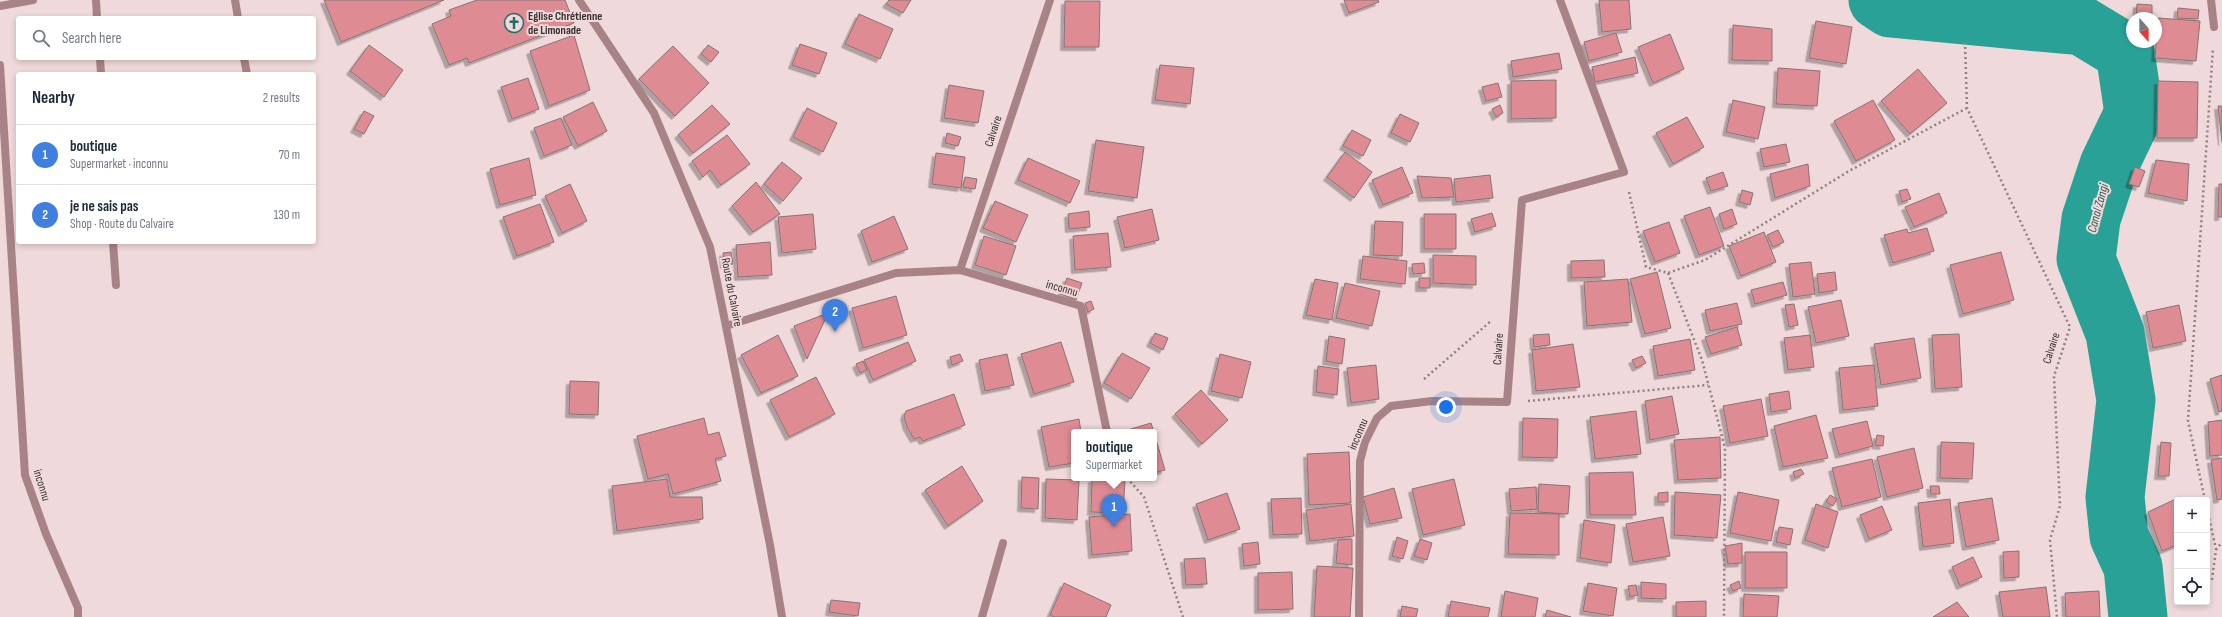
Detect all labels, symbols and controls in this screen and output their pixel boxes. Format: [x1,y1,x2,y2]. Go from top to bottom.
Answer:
place label: Eglise Chrétienne de Limonade [528,9,602,38]
church icon: Eglise Chrétienne de Limonade [503,12,525,34]
north arrow [2126,12,2162,48]
search box [16,16,316,60]
icon: search [30,27,52,49]
text: Search here [62,29,122,48]
text: Nearby [32,88,75,108]
text: 2 results [263,90,300,106]
street label: Calvaire [981,114,1006,149]
text: boutique [70,137,117,156]
text: 1 [42,147,48,163]
text: 70 m [279,147,300,163]
text: Supermarket · inconnu [70,156,168,172]
water label: Canal Zangi [2084,182,2112,234]
text: je ne sais pas [70,197,139,216]
text: 2 [42,207,48,223]
text: 130 m [274,207,300,223]
text: Shop · Route du Calvaire [70,216,174,232]
street label: Route du Calvaire [718,257,746,328]
street label: inconnu [1044,277,1079,300]
pin: 2 [822,299,848,332]
street label: Calvaire [2039,331,2064,366]
street label: Calvaire [1490,332,1507,365]
your location [1436,397,1456,417]
street label: inconnu [1345,416,1372,452]
popup [1071,429,1157,481]
text: boutique [1086,438,1133,457]
text: Supermarket [1086,457,1142,473]
street label: inconnu [30,467,53,503]
pin: 1 [1101,494,1127,527]
map controls [2174,497,2210,605]
button: + [2174,497,2210,533]
button: − [2174,533,2210,569]
button: locate [2174,569,2210,605]

